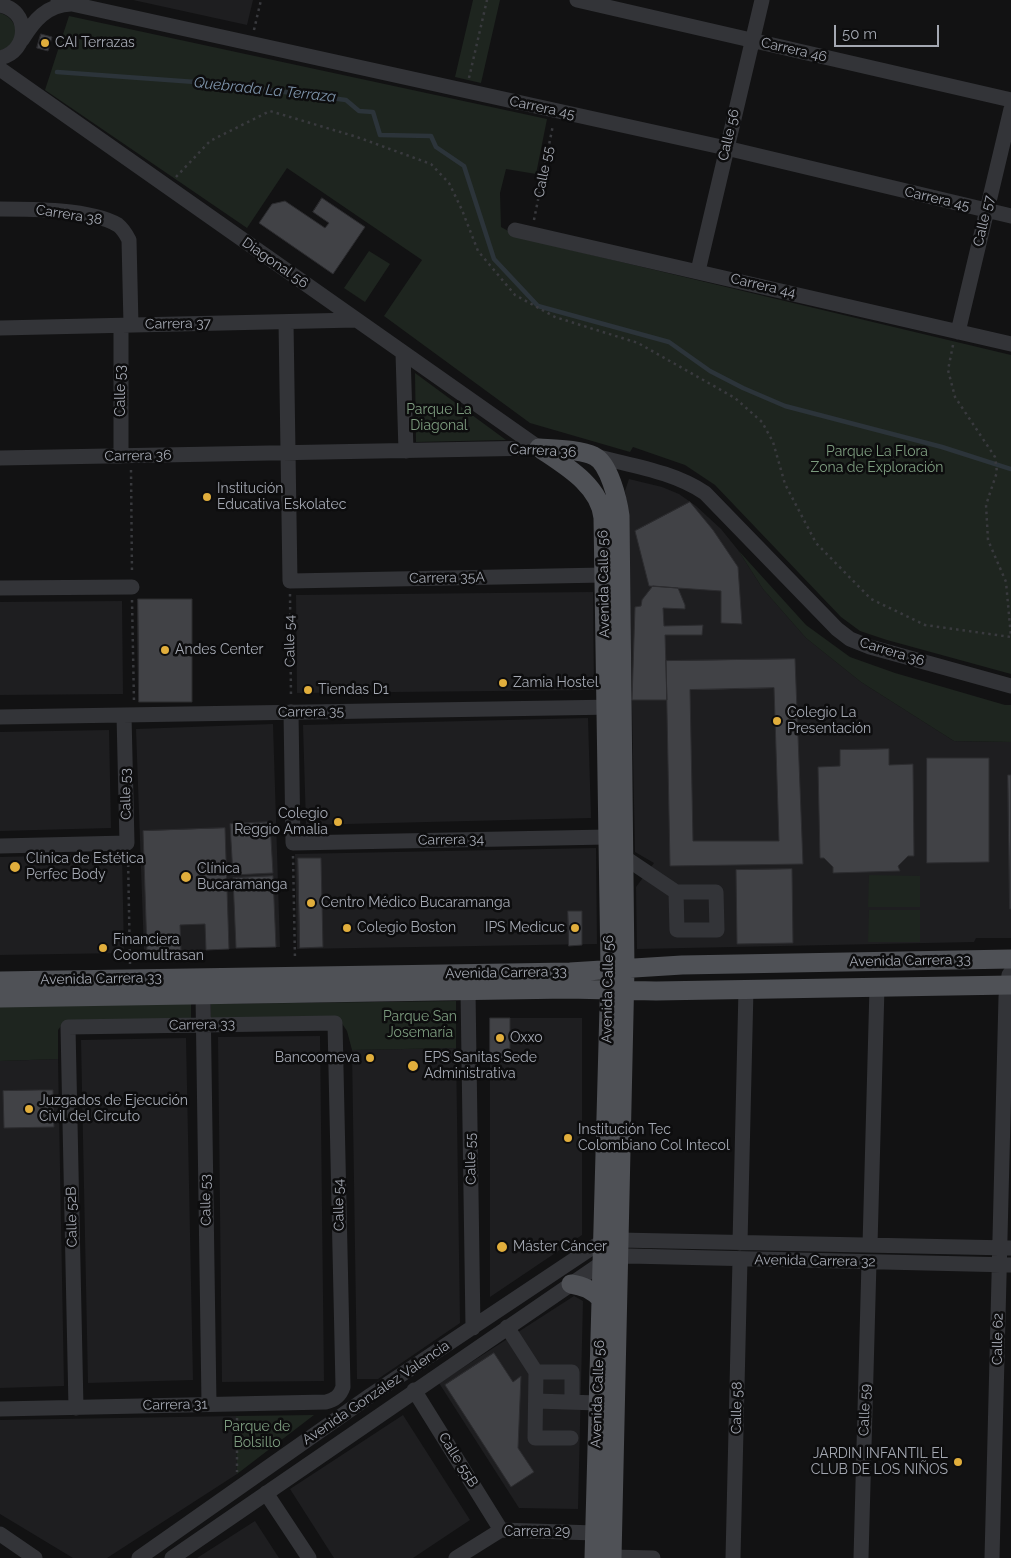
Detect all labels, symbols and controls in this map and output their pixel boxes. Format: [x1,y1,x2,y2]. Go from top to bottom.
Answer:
scale bar [836,15,941,47]
text: 50 m [842,25,877,43]
street label: Carrera 46 [759,34,829,66]
place label: CAI Terrazas [55,35,135,51]
marker: CAI Terrazas [39,37,51,49]
water label: Quebrada La Terraza [193,74,337,106]
street label: Carrera 45 [508,93,576,123]
street label: Calle 56 [715,107,743,163]
street label: Calle 55 [531,145,557,199]
street label: Carrera 45 [903,183,971,215]
street label: Calle 57 [970,194,998,248]
street label: Carrera 38 [35,201,103,229]
street label: Diagonal 56 [239,234,311,292]
street label: Carrera 44 [729,270,797,302]
street label: Carrera 37 [145,315,211,333]
street label: Calle 53 [113,365,129,417]
park label: Parque La Diagonal [406,402,472,434]
street label: Carrera 36 [509,441,577,461]
park label: Parque La Flora Zona de Exploración [811,444,943,477]
street label: Carrera 36 [104,447,172,465]
place label: Institución Educativa Eskolatec [217,481,346,514]
marker: Institución Educativa Eskolatec [201,491,213,503]
street label: Avenida Calle 56 [595,530,613,638]
street label: Carrera 35A [409,569,485,587]
street label: Calle 54 [281,615,299,667]
street label: Carrera 36 [857,634,927,670]
place label: Andes Center [175,642,263,658]
marker: Andes Center [159,644,171,656]
place label: Zamia Hostel [513,675,598,691]
marker: Zamia Hostel [497,677,509,689]
place label: Tiendas D1 [318,682,389,698]
marker: Tiendas D1 [302,684,314,696]
street label: Carrera 35 [278,703,344,721]
place label: Colegio La Presentación [787,705,871,738]
marker: Colegio La Presentación [771,715,783,727]
street label: Calle 53 [117,768,135,820]
place label: Colegio Reggio Amalia [234,806,328,839]
marker: Colegio Reggio Amalia [332,816,344,828]
street label: Carrera 34 [418,831,484,849]
place label: Clínica de Estética Perfec Body [26,851,144,884]
marker: Clínica de Estética Perfec Body [8,860,22,874]
place label: Clínica Bucaramanga [197,861,287,894]
marker: Clínica Bucaramanga [179,870,193,884]
place label: Centro Médico Bucaramanga [321,895,510,911]
marker: Centro Médico Bucaramanga [305,897,317,909]
place label: Colegio Boston [357,920,456,936]
place label: IPS Medicuc [485,920,565,936]
marker: Colegio Boston [341,922,353,934]
marker: IPS Medicuc [569,922,581,934]
place label: Financiera Coomultrasan [113,932,204,964]
street label: Avenida Calle 56 [599,935,617,1043]
marker: Financiera Coomultrasan [97,942,109,954]
street label: Avenida Carrera 33 [849,952,971,970]
street label: Avenida Carrera 33 [445,964,567,982]
street label: Avenida Carrera 33 [40,970,162,988]
park label: Parque San Josemaría [383,1009,457,1042]
street label: Carrera 33 [169,1016,235,1034]
place label: Oxxo [510,1030,542,1046]
marker: Oxxo [494,1032,506,1044]
place label: Bancoomeva [275,1050,360,1066]
place label: EPS Sanitas Sede Administrativa [424,1050,537,1082]
marker: Bancoomeva [364,1052,376,1064]
marker: EPS Sanitas Sede Administrativa [406,1059,420,1073]
place label: Juzgados de Ejecución Civil del Circuto [39,1093,188,1126]
marker: Juzgados de Ejecución Civil del Circuto [23,1103,35,1115]
place label: Institución Tec Colombiano Col Intecol [578,1122,730,1154]
marker: Institución Tec Colombiano Col Intecol [562,1132,574,1144]
street label: Calle 55 [462,1133,480,1185]
street label: Calle 53 [197,1174,215,1226]
street label: Calle 54 [330,1179,348,1231]
street label: Calle 52B [63,1186,81,1248]
place label: Máster Cáncer [513,1239,607,1255]
marker: Máster Cáncer [495,1240,509,1254]
street label: Avenida Carrera 32 [754,1252,876,1270]
street label: Calle 62 [989,1313,1007,1365]
street label: Avenida González Valencia [299,1337,453,1449]
street label: Avenida Calle 56 [588,1340,608,1448]
street label: Calle 58 [728,1382,746,1434]
street label: Calle 59 [856,1383,874,1437]
street label: Carrera 31 [143,1396,207,1414]
park label: Parque de Bolsillo [224,1419,290,1451]
street label: Calle 55B [435,1430,481,1490]
place label: JARDIN INFANTIL EL CLUB DE LOS NIÑOS [811,1446,948,1478]
marker: JARDIN INFANTIL EL CLUB DE LOS NIÑOS [952,1456,964,1468]
street label: Carrera 29 [504,1524,570,1540]

